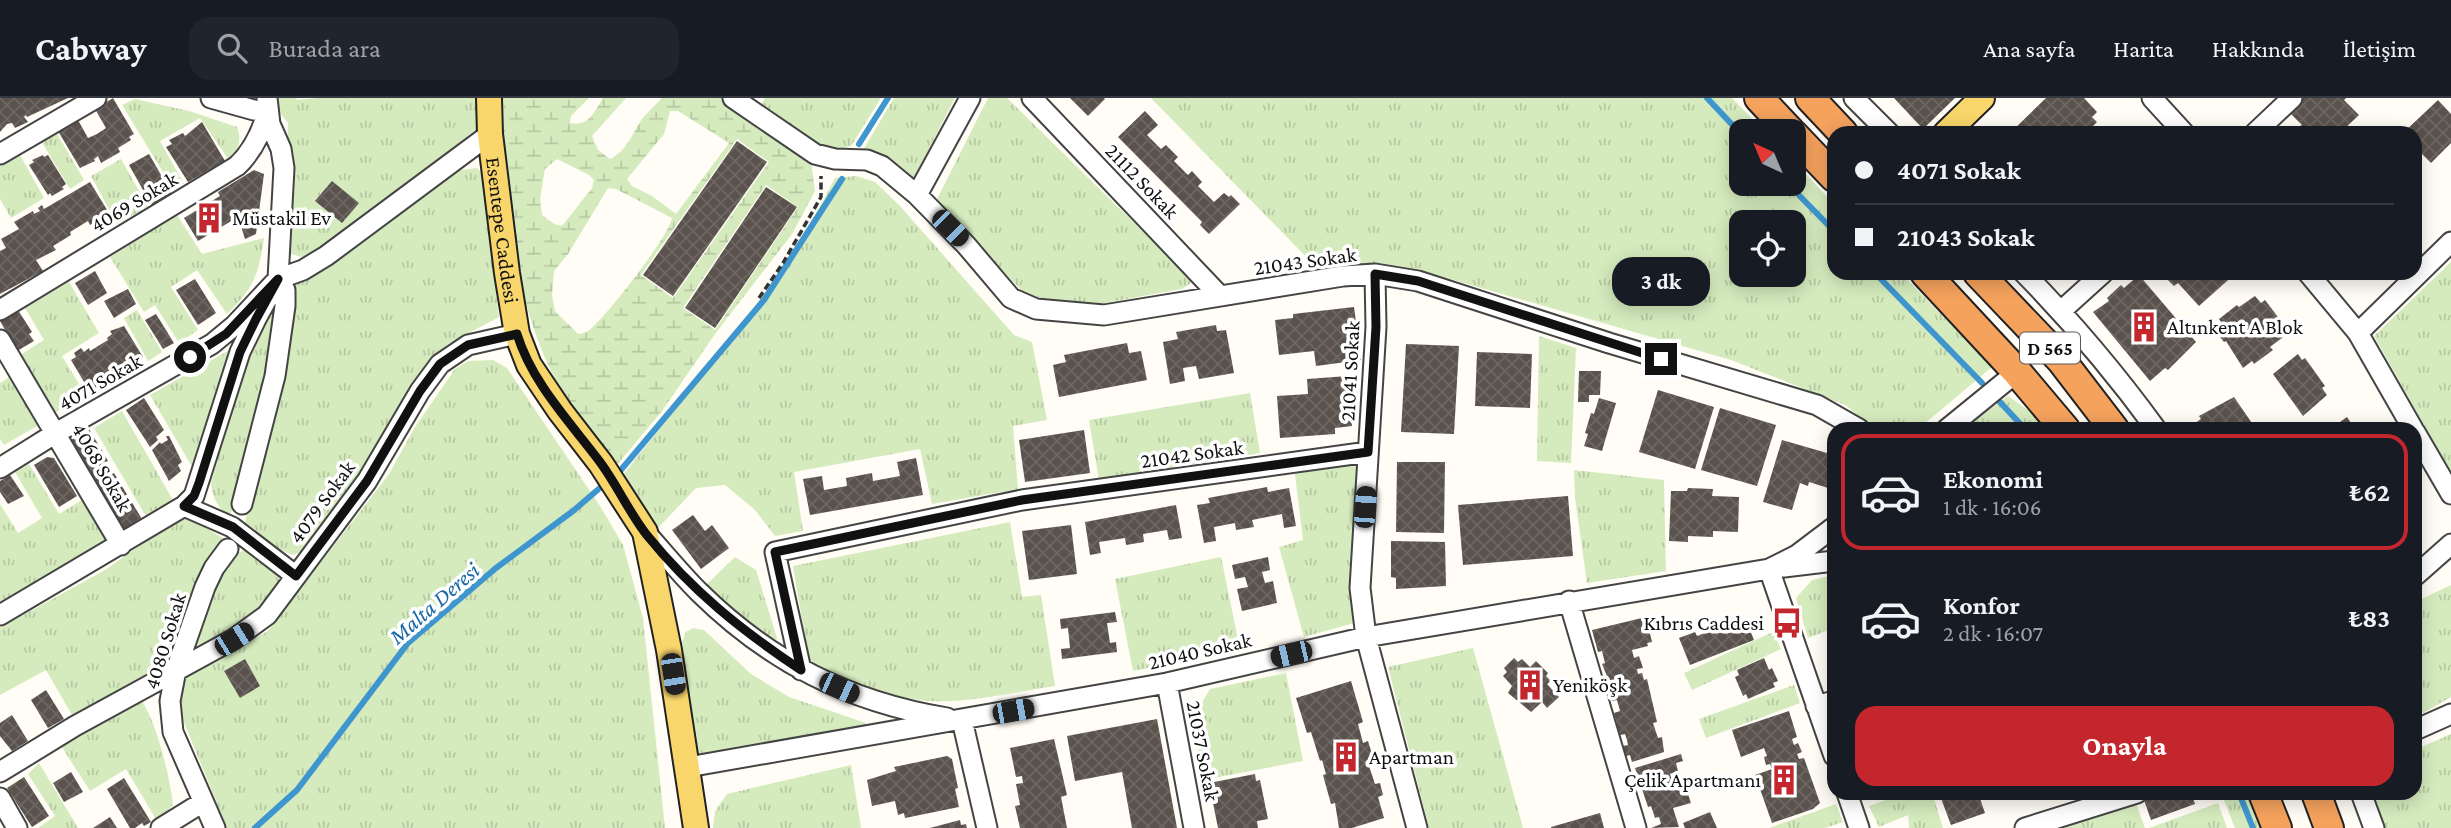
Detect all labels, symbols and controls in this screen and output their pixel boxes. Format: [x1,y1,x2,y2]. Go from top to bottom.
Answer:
search box [189,17,679,80]
icon: search [213,29,251,67]
text: Cabway [35,30,147,67]
text: Burada ara [269,34,381,63]
text: Ana sayfa [1983,35,2075,62]
text: Harita [2113,35,2174,62]
text: Hakkında [2212,35,2305,62]
text: İletişim [2343,35,2416,62]
north arrow [1729,119,1806,196]
map controls [1729,119,1806,287]
street label: 21112 Sokak [1100,139,1184,223]
street label: Esentepe Caddesi [481,156,524,306]
text: 4071 Sokak [1897,156,2021,185]
street label: 4069 Sokak [86,167,182,237]
building icon: Müstakil Ev [192,201,226,235]
place label: Müstakil Ev [232,206,331,230]
car [928,206,973,250]
button: locate [1729,210,1806,287]
text: 21043 Sokak [1897,223,2035,252]
street label: 21043 Sokak [1252,242,1358,280]
callout: 3 dk [1612,258,1710,306]
text: 3 dk [1641,268,1681,294]
building icon: Altınkent A Blok [2127,310,2161,344]
place label: Altınkent A Blok [2167,315,2303,339]
street label: 21041 Sokak [1335,320,1365,422]
road number: D 565 [2020,332,2080,364]
route start [174,341,206,373]
route end [1645,343,1677,375]
street label: 4071 Sokak [54,348,146,416]
street label: 4068 Sokak [67,418,137,516]
street label: 21042 Sokak [1139,435,1245,473]
street label: 4079 Sokak [284,456,360,548]
icon: car [1859,461,1922,524]
text: Ekonomi [1943,465,2043,494]
text: ₺62 [2350,478,2390,507]
car [1354,485,1377,529]
text: 1 dk · 16:06 [1943,494,2041,520]
water label: Malta Deresi [383,556,485,650]
icon: car [1859,587,1922,650]
street label: 4080 Sokak [139,590,191,692]
text: Konfor [1943,591,2020,620]
text: ₺83 [2349,604,2390,633]
bus stop icon: Kıbrıs Caddesi [1770,606,1804,640]
place label: Kıbrıs Caddesi [1643,611,1764,635]
car [211,619,258,659]
text: 2 dk · 16:07 [1943,620,2043,646]
street label: 21040 Sokak [1146,627,1254,675]
car [1269,639,1314,669]
car [660,652,687,696]
building icon: Yeniköşk [1513,668,1547,702]
car [816,670,863,706]
place label: Yeniköşk [1553,673,1627,697]
car [991,697,1036,725]
street label: 21037 Sokak [1181,699,1225,803]
button: Onayla [1855,706,2394,786]
building icon: Apartman [1329,740,1363,774]
place label: Apartman [1369,745,1454,769]
building icon: Çelik Apartmanı [1767,763,1801,797]
place label: Çelik Apartmanı [1624,768,1762,792]

